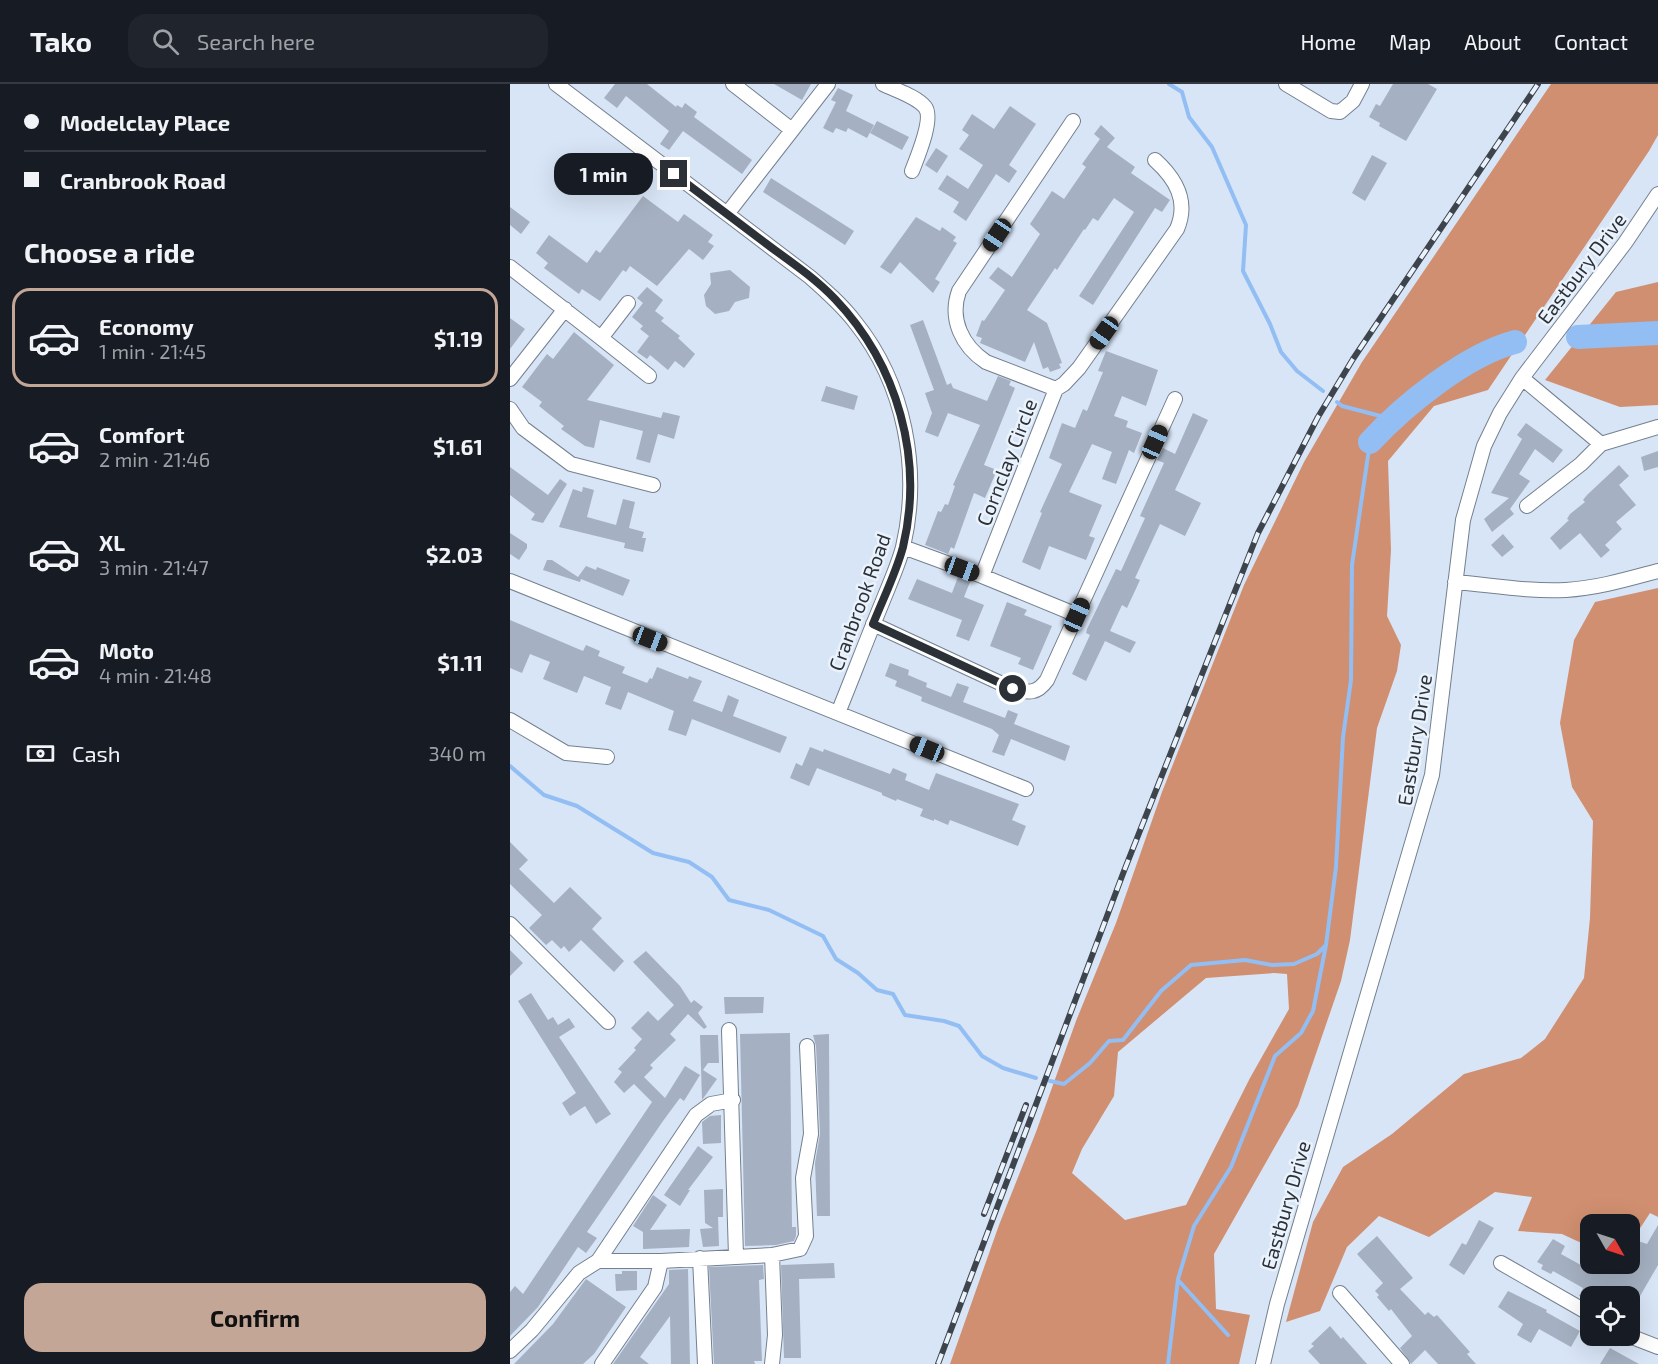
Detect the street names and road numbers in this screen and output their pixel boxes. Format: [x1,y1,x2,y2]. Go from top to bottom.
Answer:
street label: Eastbury Drive [1531,208,1631,328]
street label: Cornclay Circle [971,395,1041,529]
street label: Cranbrook Road [823,530,895,674]
street label: Eastbury Drive [1392,673,1436,807]
street label: Eastbury Drive [1255,1138,1315,1272]

